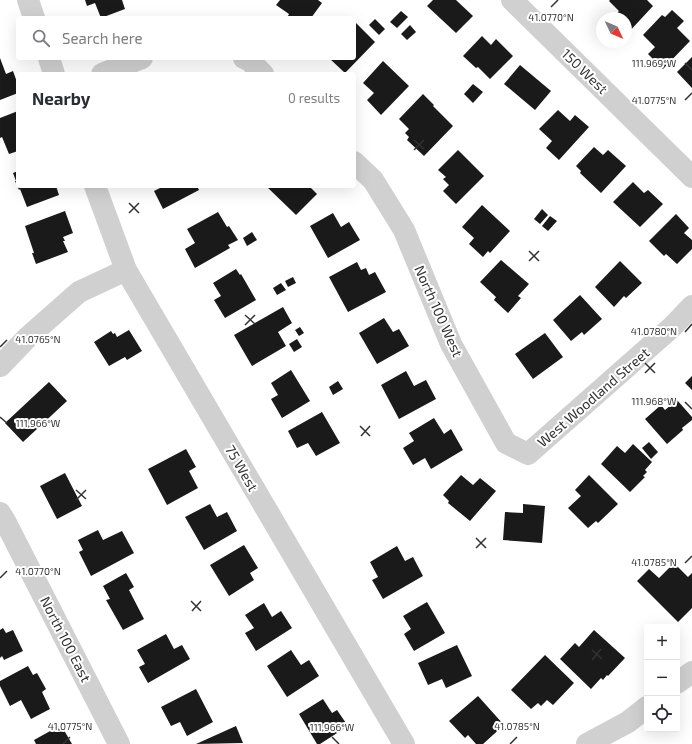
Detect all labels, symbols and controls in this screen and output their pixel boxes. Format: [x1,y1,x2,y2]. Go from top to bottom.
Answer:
text: 41.0770°N [528,11,574,23]
north arrow [596,12,632,48]
search box [16,16,356,60]
icon: search [30,27,52,49]
text: Search here [62,29,143,47]
street label: 150 West [558,45,612,97]
text: 111.969°W [632,57,677,69]
text: Nearby [32,88,90,108]
text: 0 results [288,90,340,106]
text: 41.0775°N [632,94,676,106]
street label: North 100 West [411,263,467,359]
text: 41.0780°N [631,325,677,337]
text: 41.0765°N [15,333,61,345]
street label: West Woodland Street [533,344,653,450]
text: 111.968°W [632,395,677,407]
text: 111.966°W [16,417,61,429]
street label: 75 West [222,442,262,494]
text: 41.0785°N [631,556,677,568]
text: 41.0770°N [15,565,61,577]
street label: North 100 East [37,593,95,685]
map controls [644,624,680,732]
button: + [644,624,680,660]
button: − [644,660,680,696]
button: locate [644,696,680,732]
text: 41.0775°N [48,720,92,732]
text: 41.0785°N [494,720,540,732]
text: 111.966°W [310,721,355,733]

